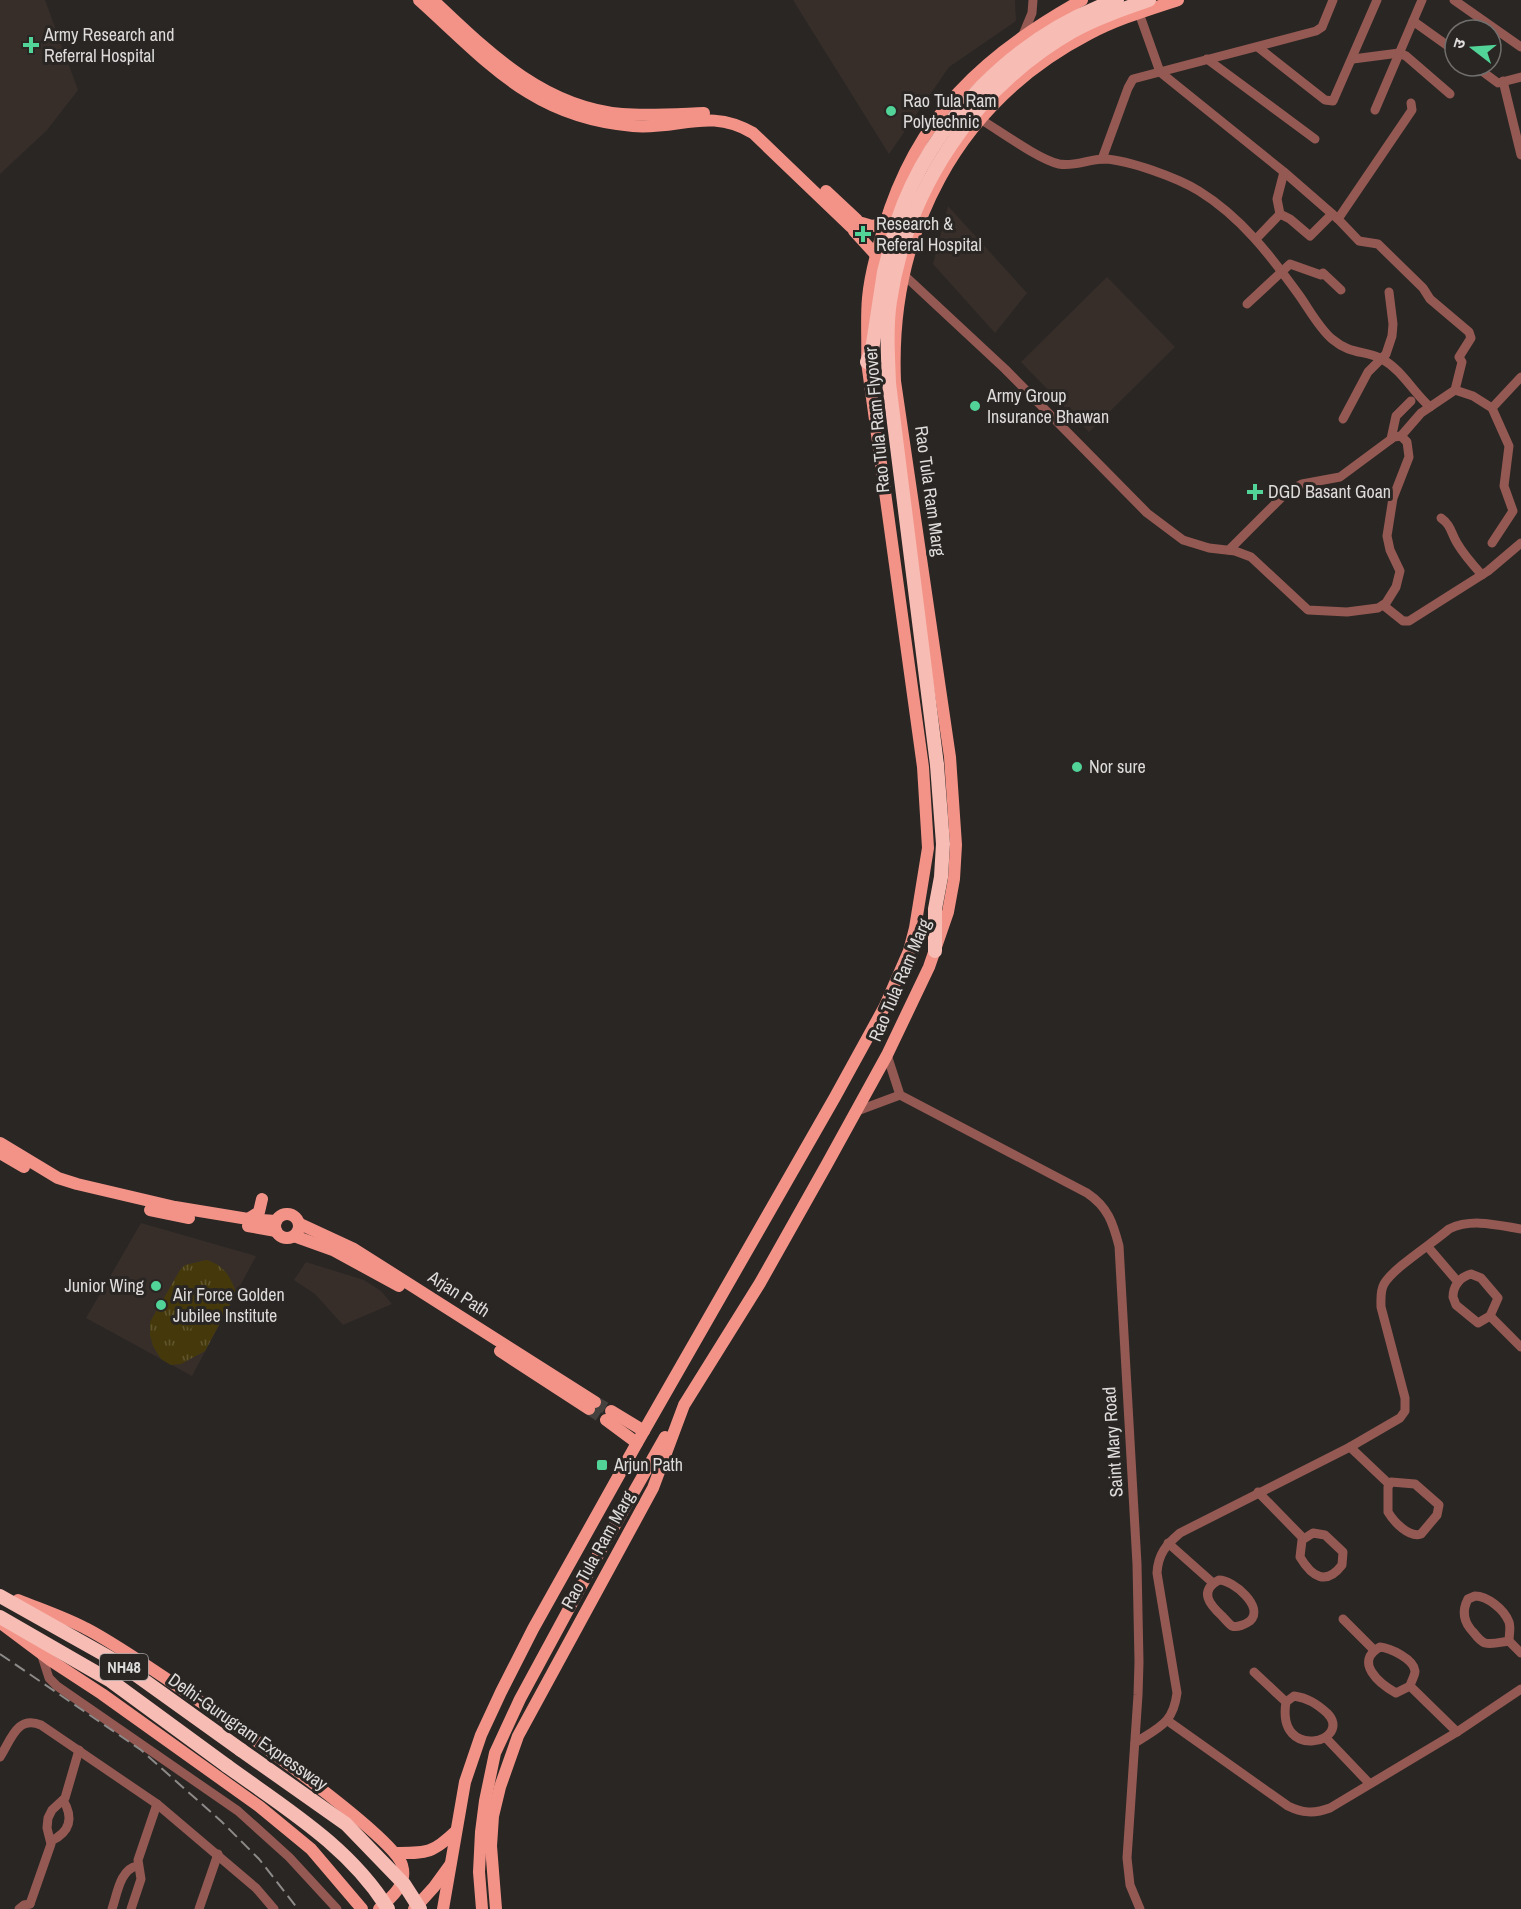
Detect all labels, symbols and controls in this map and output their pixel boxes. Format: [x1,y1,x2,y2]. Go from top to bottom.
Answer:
north arrow [1443,18,1503,78]
place label: Army Research and Referral Hospital [43,22,174,68]
text: उ [1447,35,1471,51]
marker: Army Research and Referral Hospital [22,36,40,54]
place label: Rao Tula Ram Polytechnic [903,88,997,134]
marker: Rao Tula Ram Polytechnic [884,104,898,118]
place label: Research & Referal Hospital [876,211,982,257]
marker: Research & Referal Hospital [854,225,872,243]
street label: Rao Tula Ram Flyover [858,346,895,494]
place label: Army Group Insurance Bhawan [986,383,1109,429]
marker: Army Group Insurance Bhawan [968,399,982,413]
street label: Rao Tula Ram Marg [909,424,952,558]
place label: DGD Basant Goan [1268,479,1391,504]
marker: DGD Basant Goan [1246,483,1264,501]
place label: Nor sure [1089,754,1146,779]
marker: Nor sure [1070,760,1084,774]
street label: Rao Tula Ram Marg [862,914,937,1045]
street label: Arjan Path [423,1264,495,1323]
place label: Junior Wing [64,1273,145,1298]
marker: Junior Wing [149,1279,163,1293]
place label: Air Force Golden Jubilee Institute [172,1282,285,1328]
marker: Air Force Golden Jubilee Institute [154,1298,168,1312]
street label: Saint Mary Road [1096,1386,1129,1498]
place label: Arjun Path [613,1452,683,1477]
marker: Arjun Path [595,1458,609,1472]
street label: Rao Tula Ram Marg [555,1486,641,1613]
road number: NH48 [100,1654,148,1680]
street label: Delhi-Gurugram Expressway [164,1667,334,1797]

